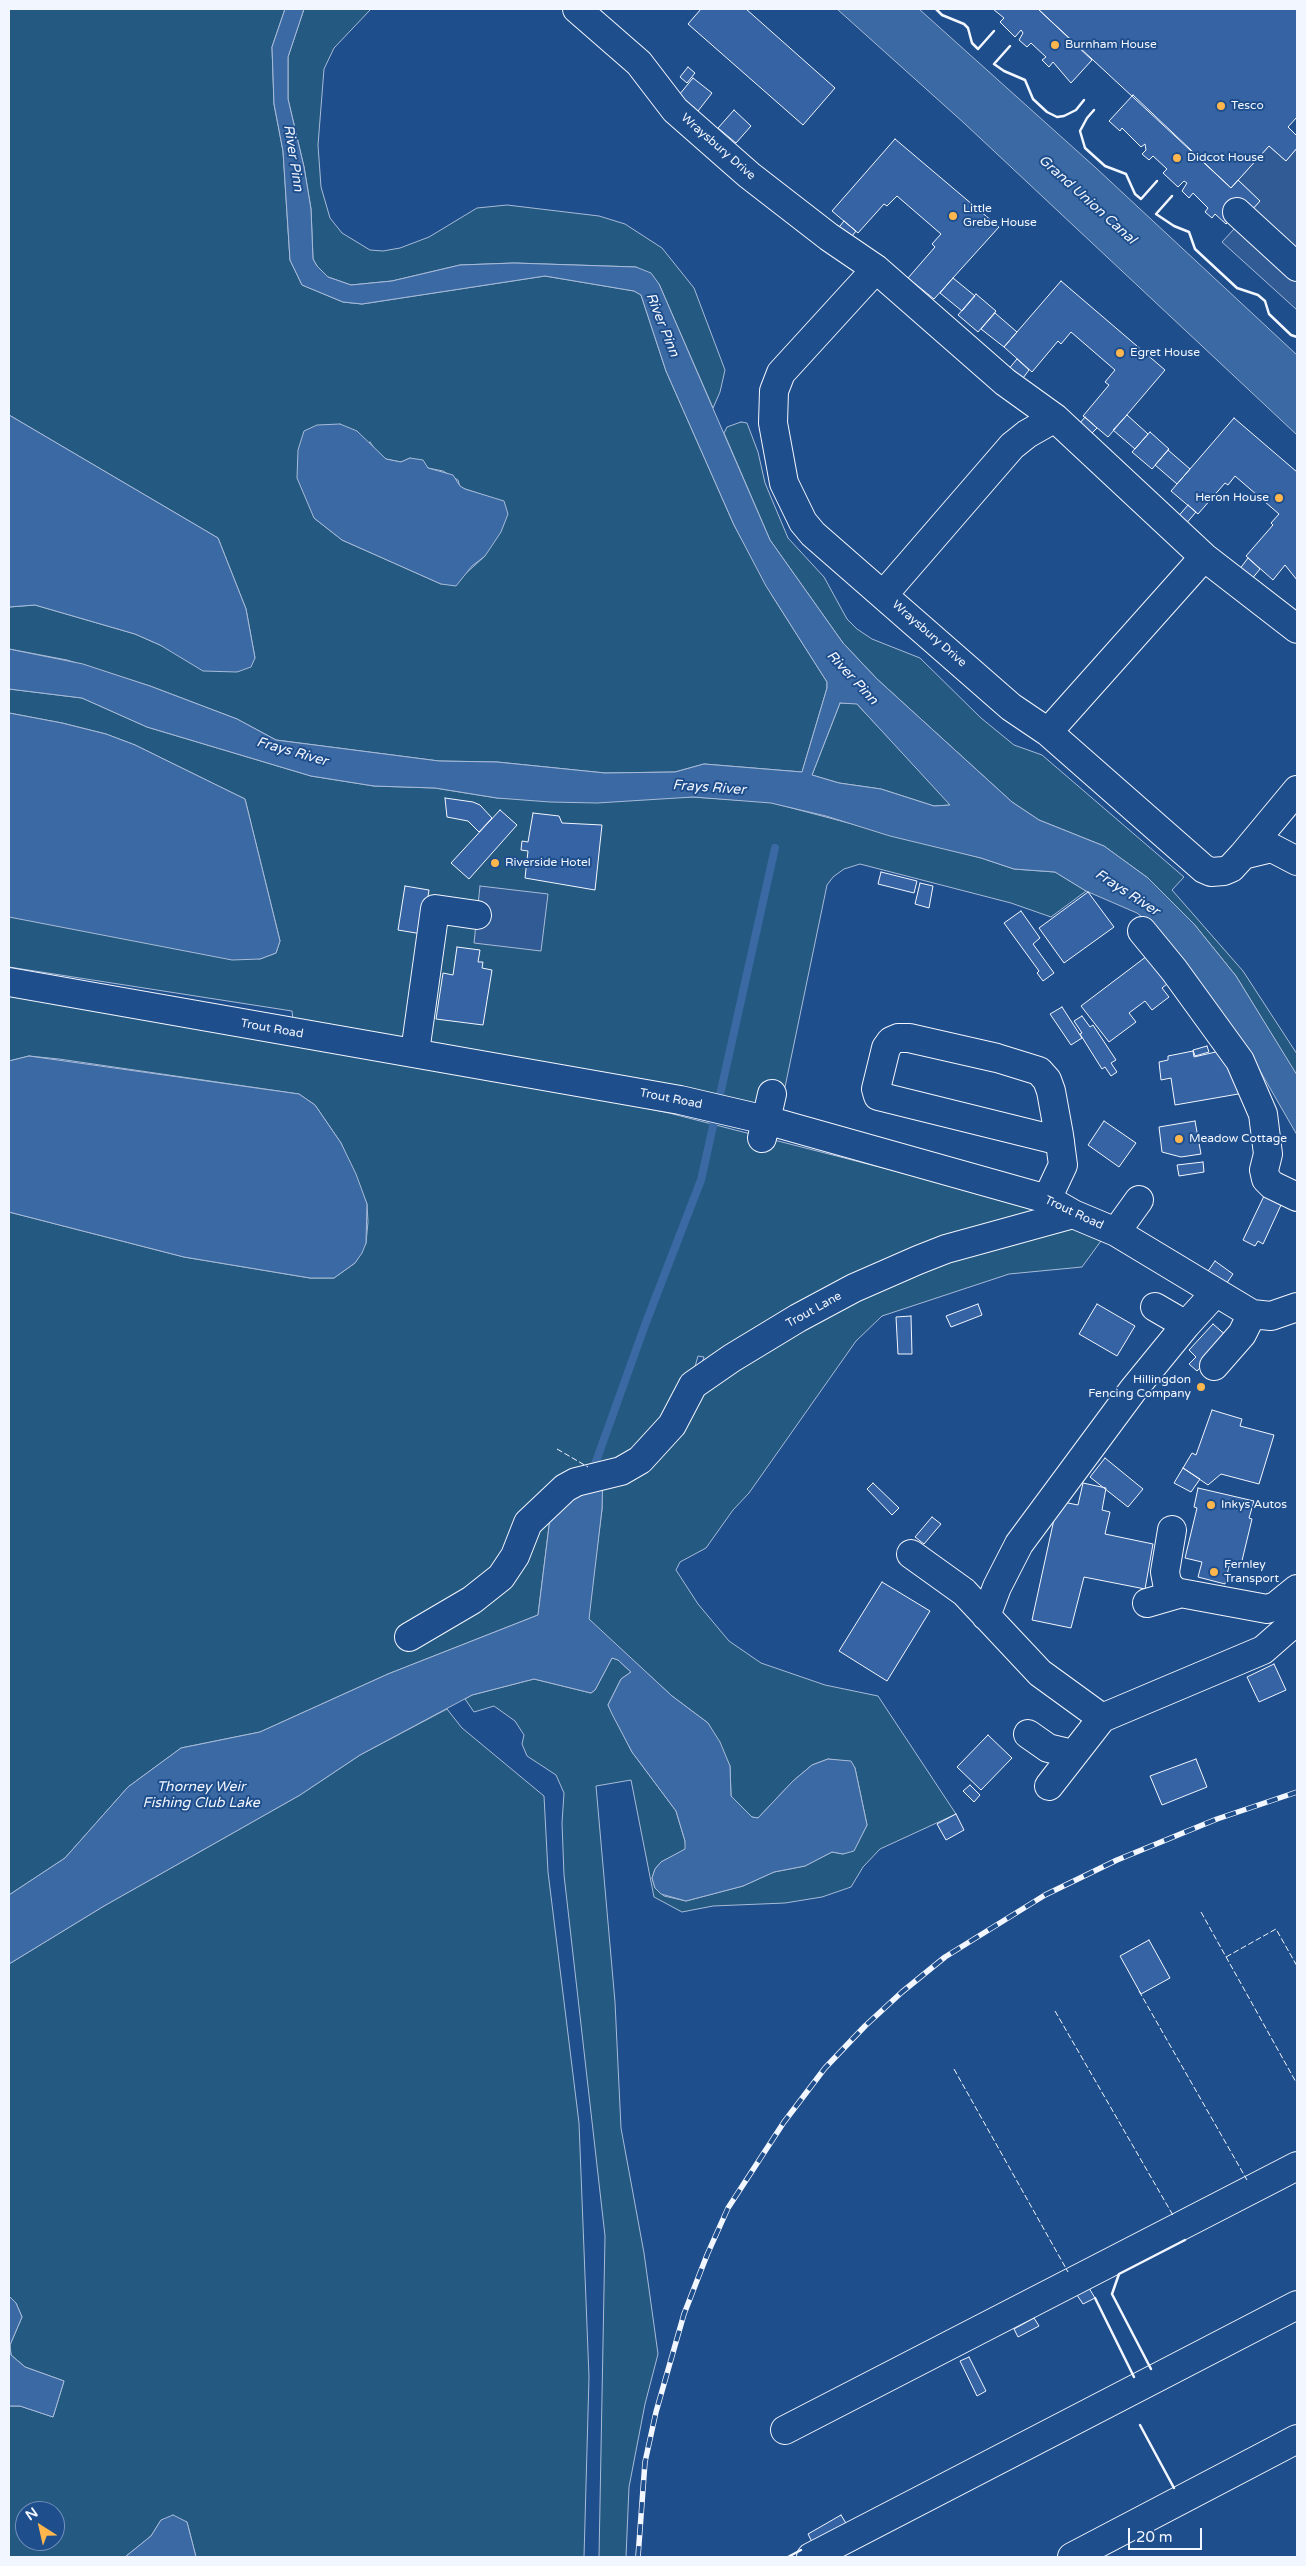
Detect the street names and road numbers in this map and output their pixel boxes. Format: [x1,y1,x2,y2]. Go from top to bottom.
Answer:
street label: Wraysbury Drive [678,111,758,183]
street label: Wraysbury Drive [889,598,969,670]
street label: Trout Road [239,1016,305,1042]
street label: Trout Road [638,1086,704,1112]
street label: Trout Road [1042,1193,1106,1233]
street label: Trout Lane [784,1289,844,1331]

